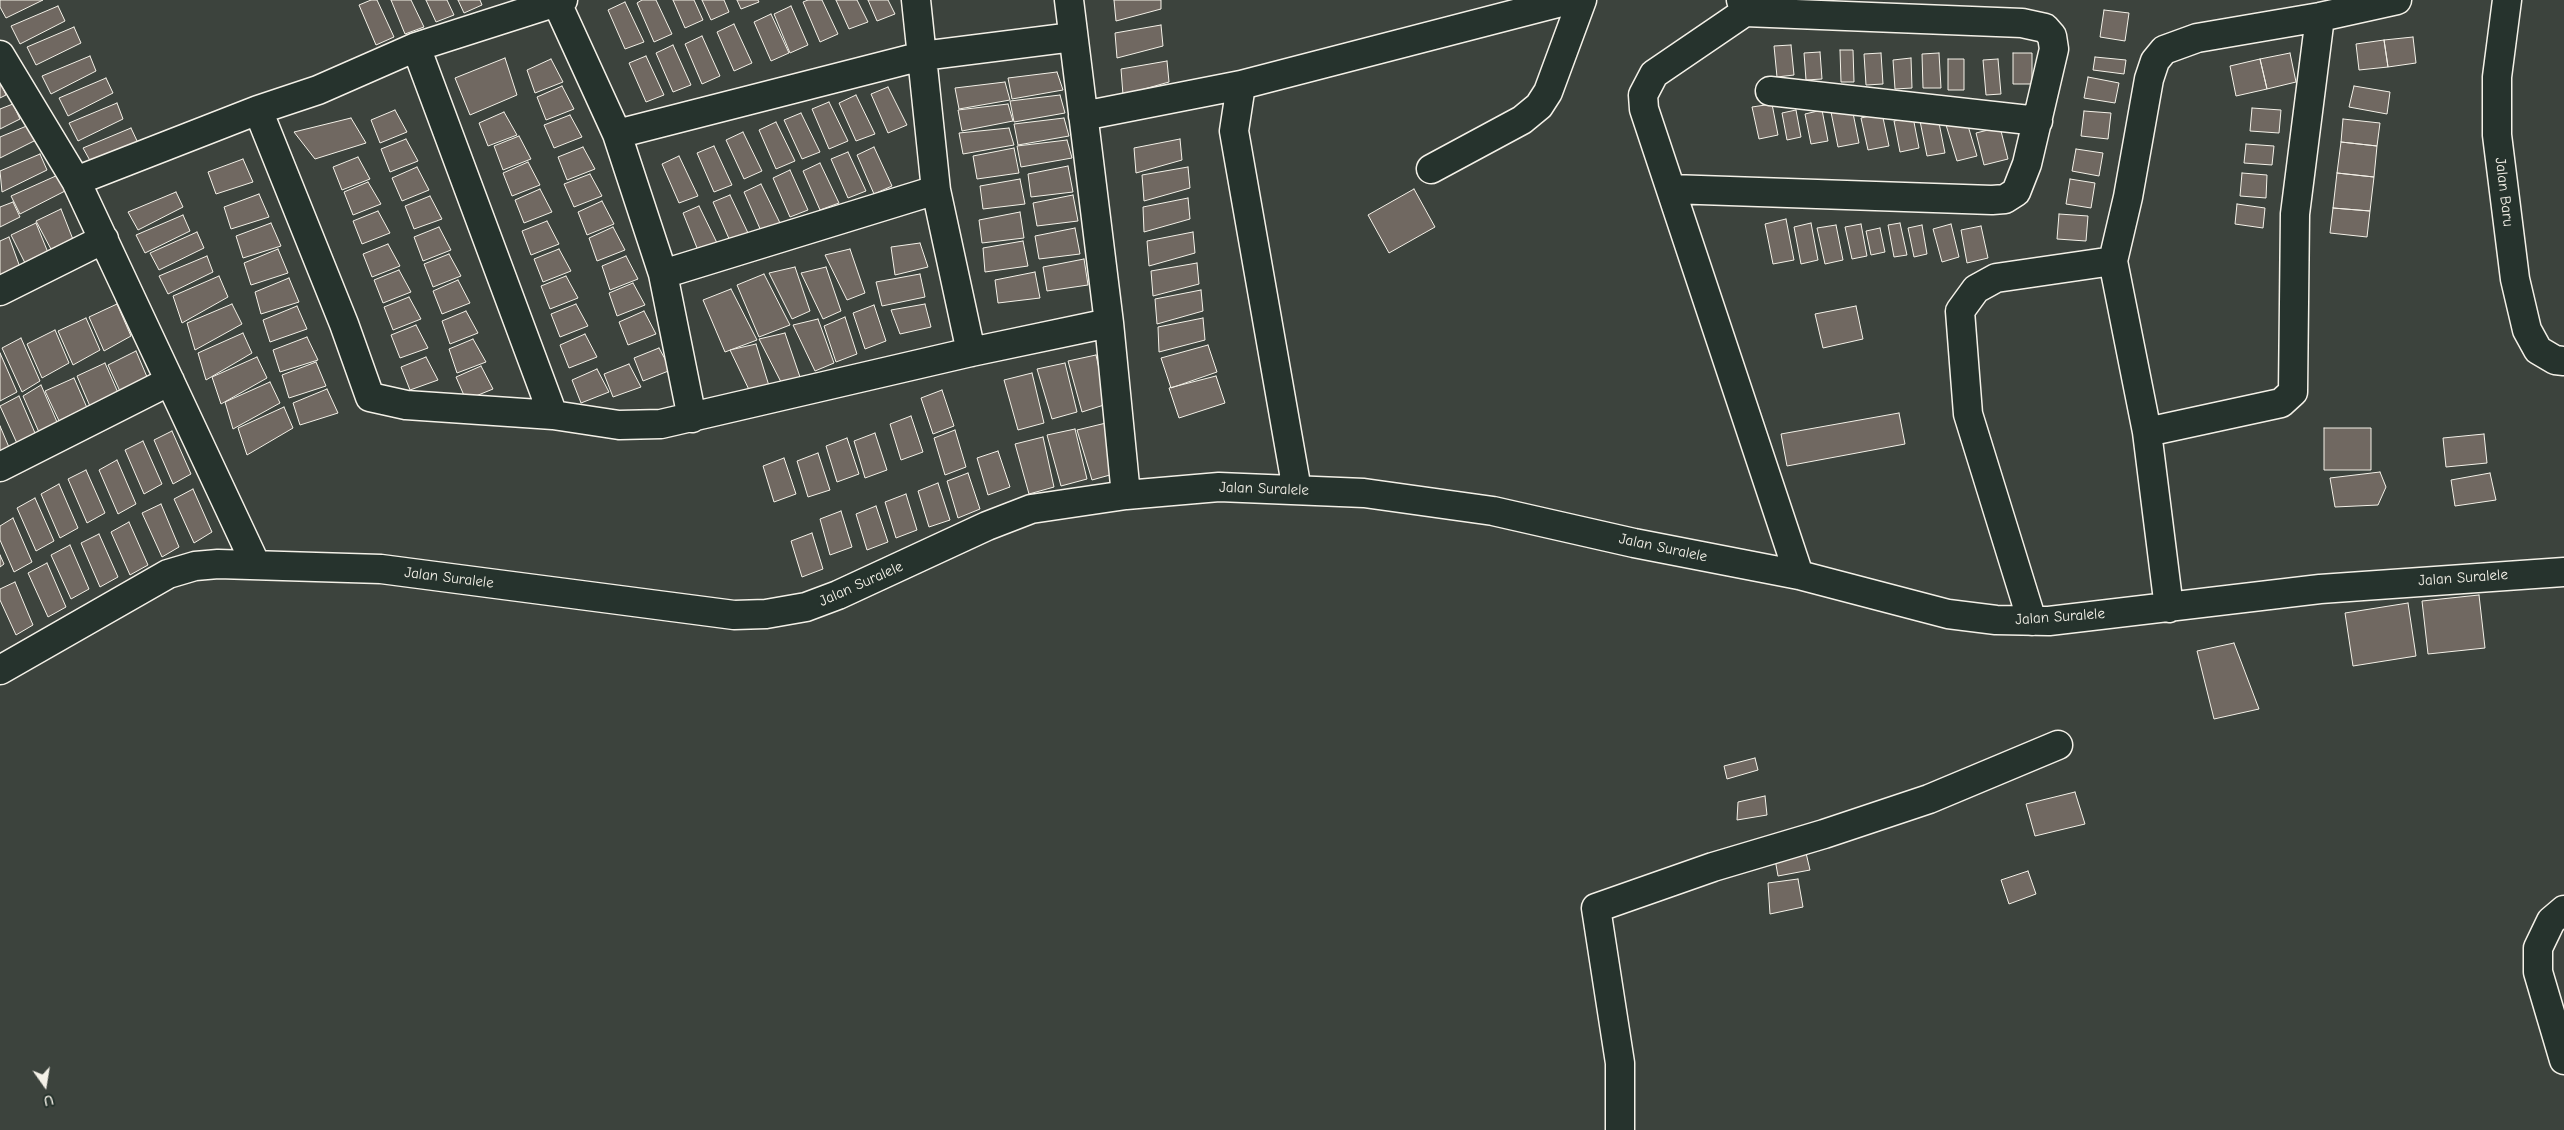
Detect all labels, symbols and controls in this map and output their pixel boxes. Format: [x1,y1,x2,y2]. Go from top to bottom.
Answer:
street label: Jalan Baru [2491,156,2517,228]
street label: Jalan Suralele [1219,478,1309,500]
street label: Jalan Suralele [1617,530,1709,566]
street label: Jalan Suralele [816,557,906,611]
street label: Jalan Suralele [403,564,495,592]
street label: Jalan Suralele [2418,566,2508,590]
street label: Jalan Suralele [2015,605,2105,629]
north arrow [20,1060,70,1110]
text: U [42,1091,55,1109]

